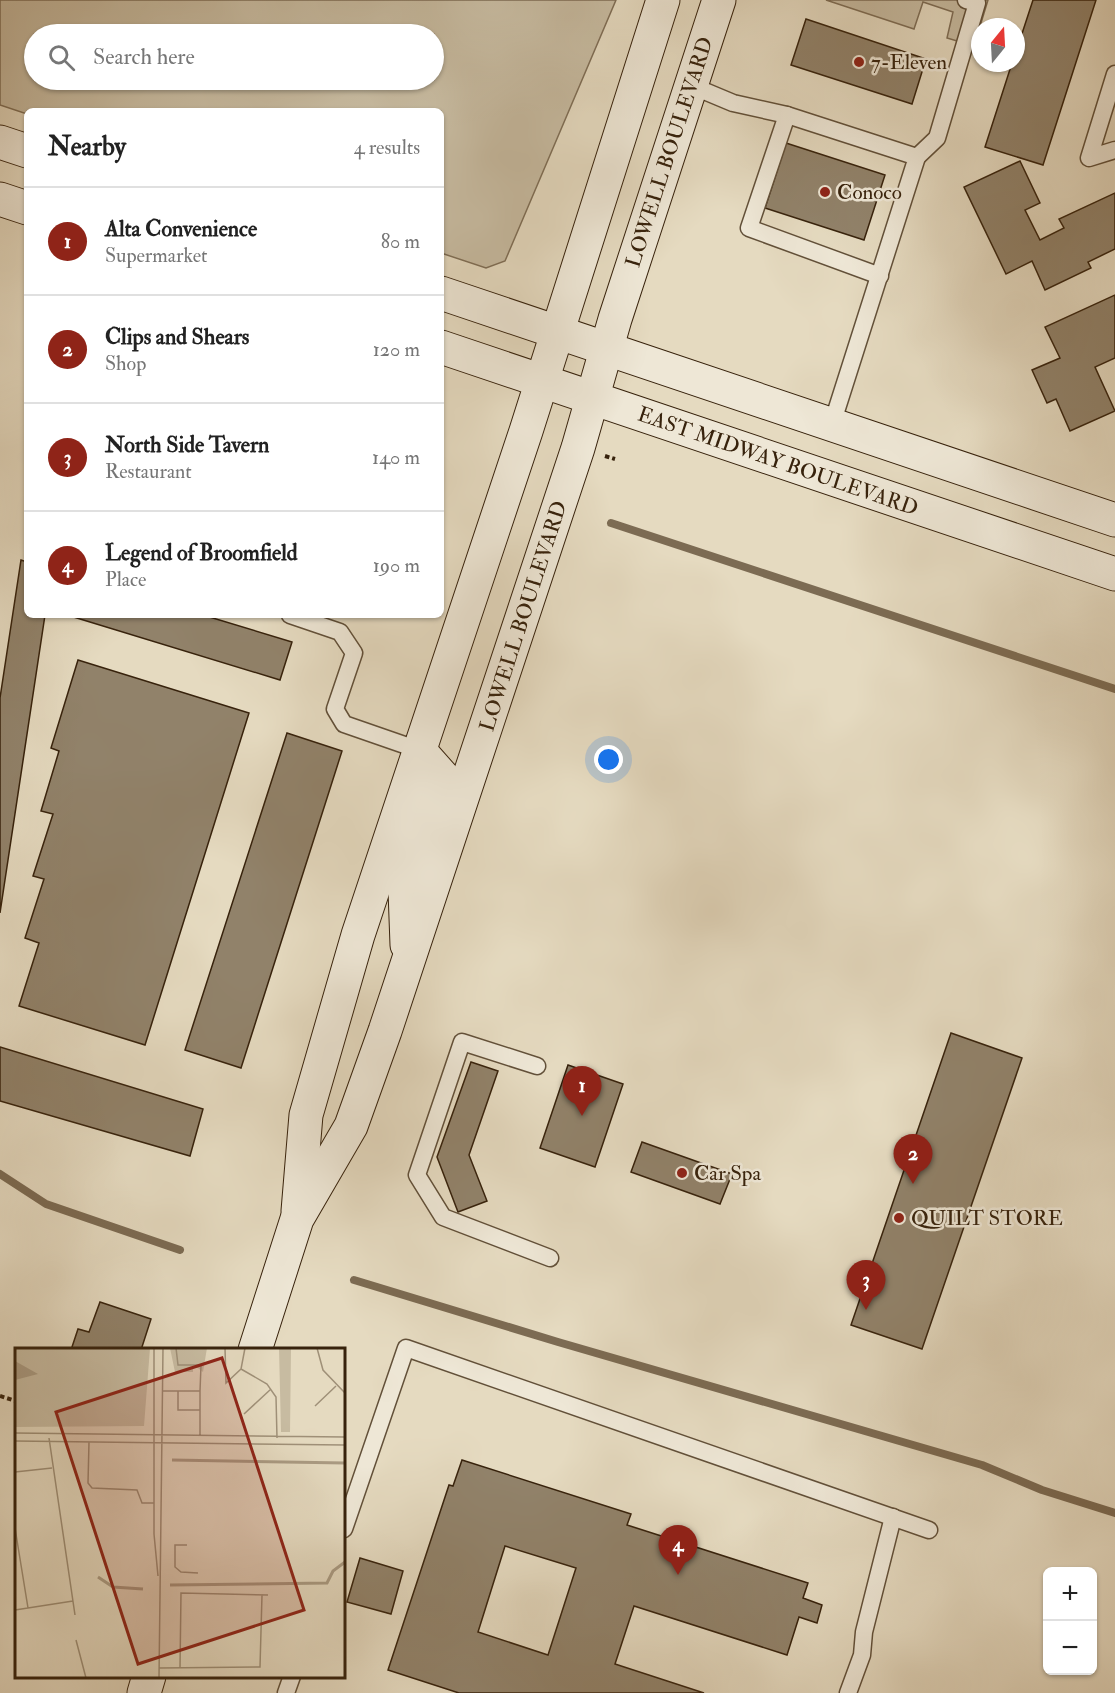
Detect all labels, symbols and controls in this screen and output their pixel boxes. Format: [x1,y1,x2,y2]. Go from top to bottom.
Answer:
north arrow [971,18,1025,72]
search box [24,24,444,90]
street label: LOWELL BOULEVARD [619,33,720,271]
icon: search [45,41,78,74]
text: Search here [93,43,195,71]
place label: 7-Eleven [871,49,947,76]
marker: 7-Eleven [852,55,866,69]
text: Nearby [48,131,126,163]
text: 4 results [354,135,420,160]
place label: Conoco [837,179,902,206]
marker: Conoco [818,185,832,199]
text: Alta Convenience [105,215,257,243]
text: 1 [64,229,71,254]
text: 80 m [381,229,420,254]
text: Supermarket [105,243,208,268]
text: Clips and Shears [105,323,249,351]
text: 2 [62,337,73,362]
text: 120 m [373,337,420,362]
text: Shop [105,351,146,376]
street label: EAST MIDWAY BOULEVARD [634,401,922,522]
text: North Side Tavern [105,431,269,459]
text: 3 [64,445,71,470]
text: 140 m [372,445,420,470]
text: Restaurant [105,459,192,484]
street label: LOWELL BOULEVARD [473,497,574,735]
text: Legend of Broomfield [105,539,298,567]
text: 4 [62,553,73,578]
text: 190 m [373,553,420,578]
text: Place [105,567,146,592]
your location [594,745,623,774]
pin: 1 [562,1066,602,1116]
pin: 2 [894,1134,932,1184]
place label: Car Spa [694,1160,761,1187]
marker: Car Spa [675,1166,689,1180]
place label: QUILT STORE [911,1205,1063,1232]
marker: QUILT STORE [892,1211,906,1225]
pin: 3 [846,1260,886,1310]
inset map [15,1348,345,1678]
pin: 4 [658,1526,698,1575]
map controls [1043,1567,1097,1675]
button: + [1043,1567,1097,1621]
button: − [1043,1621,1097,1675]

